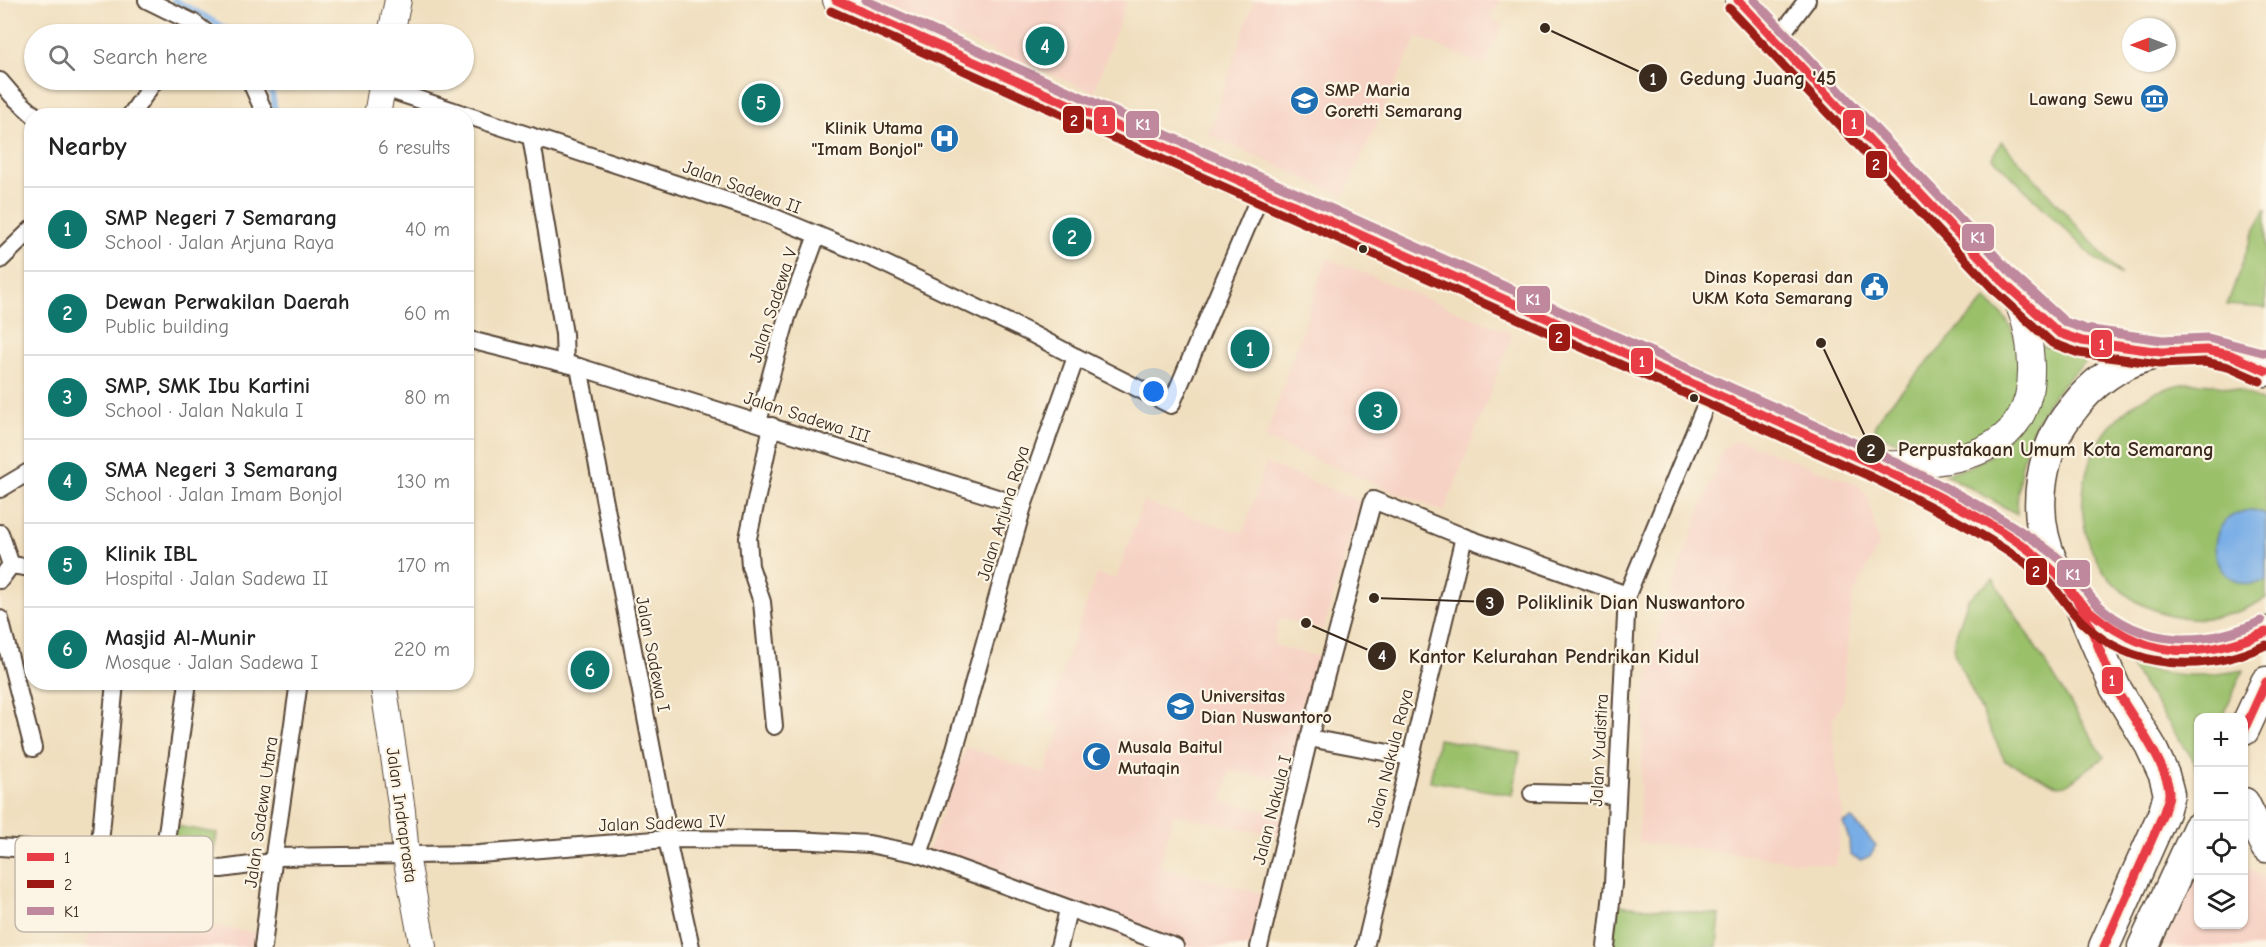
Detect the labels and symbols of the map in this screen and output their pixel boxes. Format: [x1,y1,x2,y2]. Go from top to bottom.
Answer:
north arrow [2122,18,2176,72]
pin: 4 [1026,24,1064,68]
callout: Gedung Juang '45 [1638,59,1849,97]
text: Gedung Juang '45 [1680,67,1836,90]
text: 1 [1649,69,1657,90]
pin: 5 [742,80,780,126]
place label: SMP Maria Goretti Semarang [1325,80,1463,122]
museum icon: Lawang Sewu [2138,83,2170,115]
school or university icon: SMP Maria Goretti Semarang [1288,84,1320,116]
place label: Lawang Sewu [2029,89,2133,110]
line badge: 2 [1062,105,1085,134]
line badge: 1 [1093,106,1116,135]
line badge: 1 [1842,109,1865,137]
line badge: K1 [1125,110,1160,139]
text: 2 [1070,112,1078,130]
text: 1 [1102,112,1108,130]
text: 1 [1851,115,1857,133]
text: K1 [1135,116,1151,134]
place label: Klinik Utama "Imam Bonjol" [811,118,923,160]
hospital icon: Klinik Utama "Imam Bonjol" [928,122,960,154]
line badge: 2 [1865,150,1888,179]
street label: Jalan Sadewa II [680,156,804,219]
text: 2 [1872,156,1880,174]
pin: 2 [1052,214,1092,260]
line badge: K1 [1961,223,1995,252]
text: K1 [1970,229,1986,247]
unlabelled marker [1357,243,1369,255]
street label: Jalan Sadewa V [745,245,802,365]
place label: Dinas Koperasi dan UKM Kota Semarang [1692,267,1853,309]
public building icon: Dinas Koperasi dan UKM Kota Semarang [1858,271,1890,303]
line badge: K1 [1516,285,1551,314]
text: K1 [1525,291,1541,309]
line badge: 2 [1548,323,1571,352]
pin: 1 [1230,326,1270,372]
text: 2 [1555,329,1563,347]
line badge: 1 [2090,329,2113,358]
text: 1 [2099,336,2105,354]
line badge: 1 [1630,347,1654,375]
text: 1 [1639,353,1645,371]
your location [1139,377,1168,406]
street label: Jalan Sadewa III [741,387,873,448]
pin: 3 [1358,388,1398,434]
unlabelled marker [1688,392,1700,404]
callout: Perpustakaan Umum Kota Semarang [1856,430,2226,468]
text: Perpustakaan Umum Kota Semarang [1898,438,2214,461]
text: 2 [1867,440,1876,461]
street label: Jalan Arjuna Raya [973,443,1034,583]
line badge: 2 [2025,557,2048,586]
line badge: K1 [2056,559,2091,588]
text: 2 [2032,563,2040,581]
text: K1 [2065,566,2081,584]
callout: Poliklinik Dian Nuswantoro [1475,583,1757,621]
text: Poliklinik Dian Nuswantoro [1517,591,1745,614]
text: 3 [1486,593,1494,614]
street label: Jalan Sadewa I [631,595,674,714]
callout: Kantor Kelurahan Pendrikan Kidul [1367,637,1712,675]
text: Kantor Kelurahan Pendrikan Kidul [1409,645,1699,668]
text: 4 [1378,646,1386,667]
pin: 6 [570,648,610,692]
line badge: 1 [2101,666,2124,695]
text: 1 [2109,672,2115,690]
place label: Universitas Dian Nuswantoro [1201,686,1332,728]
street label: Jalan Nakula Raya [1363,687,1418,829]
school or university icon: Universitas Dian Nuswantoro [1164,690,1196,722]
street label: Jalan Yudistira [1586,693,1613,807]
street label: Jalan Sadewa Utara [240,735,283,889]
place label: Musala Baitul Mutaqin [1118,737,1222,779]
mosque icon: Musala Baitul Mutaqin [1081,741,1113,773]
street label: Jalan Indraprasta [382,746,421,884]
street label: Jalan Nakula I [1249,753,1296,867]
street label: Jalan Sadewa IV [598,811,726,836]
legend [15,836,213,932]
text: 1 [64,849,70,867]
text: 2 [64,876,72,894]
text: K1 [64,903,79,921]

